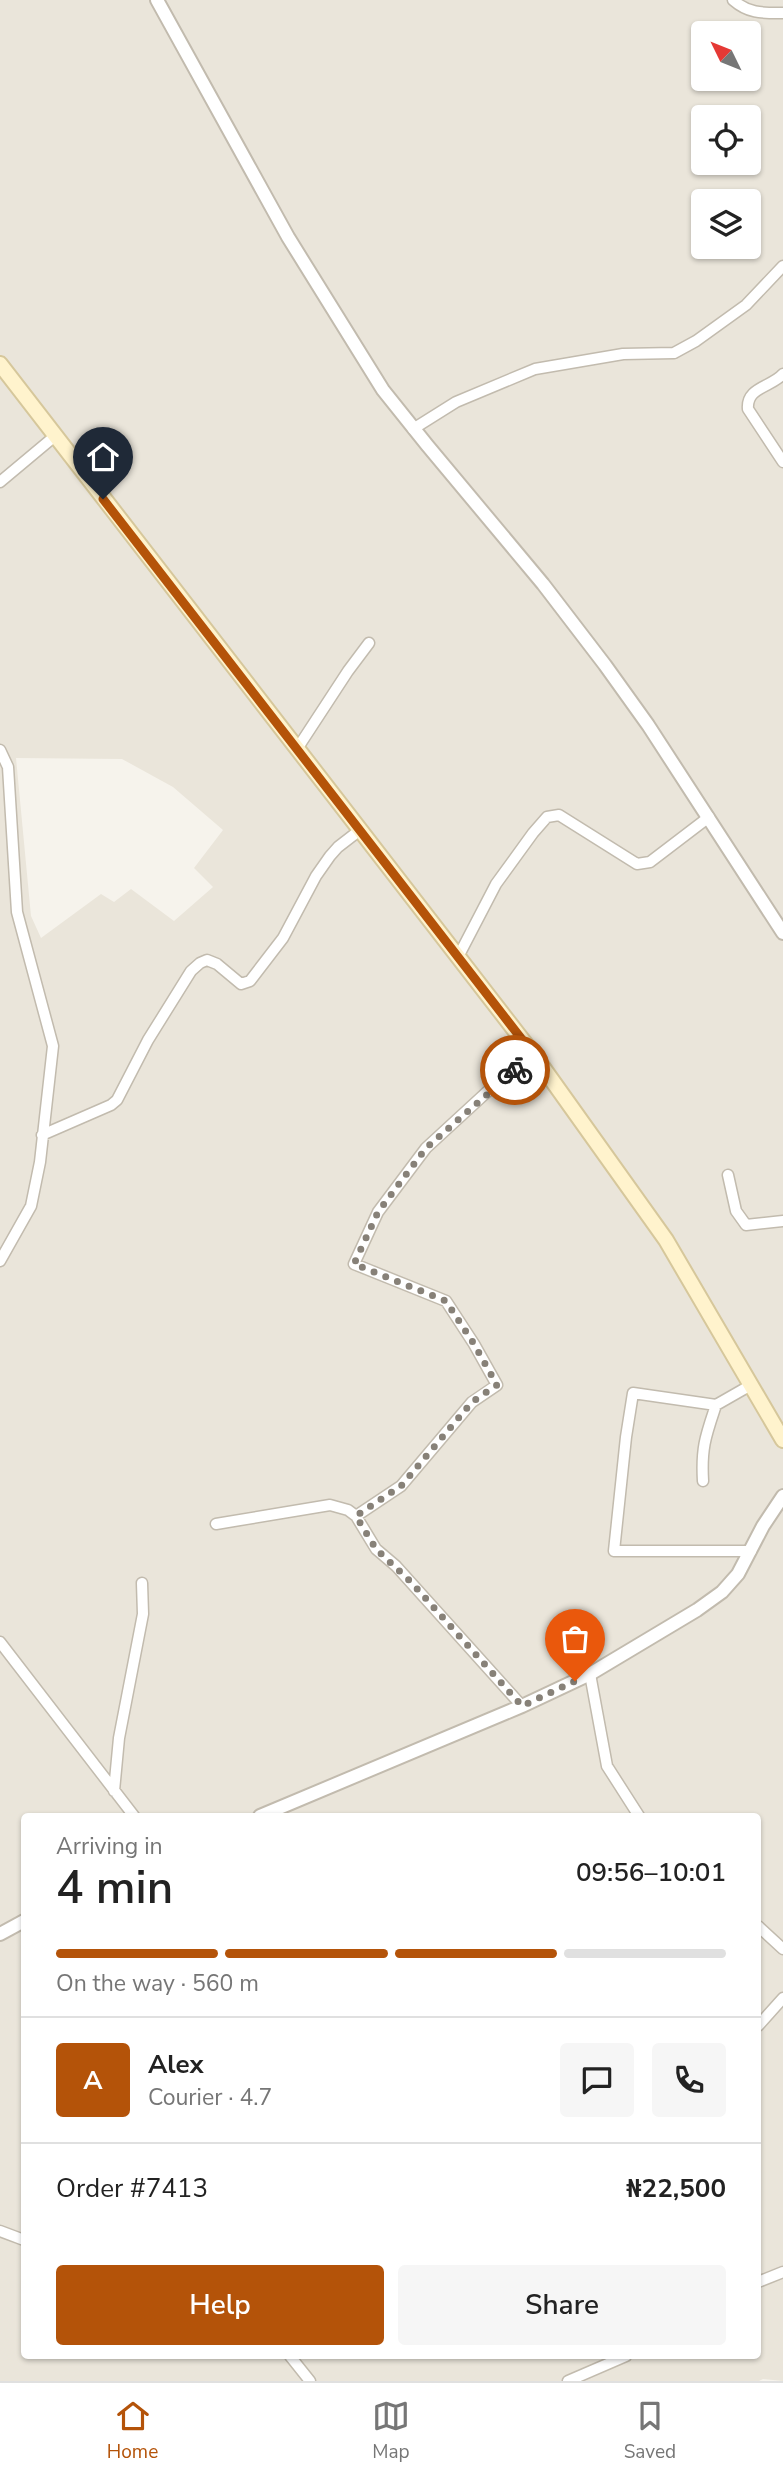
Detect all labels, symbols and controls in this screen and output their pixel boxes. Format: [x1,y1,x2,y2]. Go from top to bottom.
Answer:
north arrow [691,21,761,91]
map controls [691,21,761,259]
button: locate [691,105,761,175]
button: layers [691,189,761,259]
pin [73,427,133,499]
icon: home [84,438,122,476]
courier [480,1035,550,1105]
icon: bike [496,1051,534,1089]
pin [545,1609,605,1681]
icon: bag [556,1620,594,1658]
text: Arriving in [56,1831,163,1862]
text: 09:56–10:01 [576,1855,726,1890]
text: 4 min [56,1856,173,1919]
text: On the way · 560 m [56,1968,259,1999]
button: chat [560,2043,634,2117]
button: phone [652,2043,726,2117]
text: Alex [148,2047,204,2082]
text: A [83,2063,103,2098]
text: Courier · 4.7 [148,2082,272,2113]
text: Order #7413 [56,2171,208,2206]
text: ₦22,500 [626,2171,726,2206]
button: Help [56,2265,384,2345]
button: Share [398,2265,726,2345]
tab: Home [107,2397,158,2465]
tab: Map [372,2397,410,2465]
tab: Saved [624,2397,676,2465]

